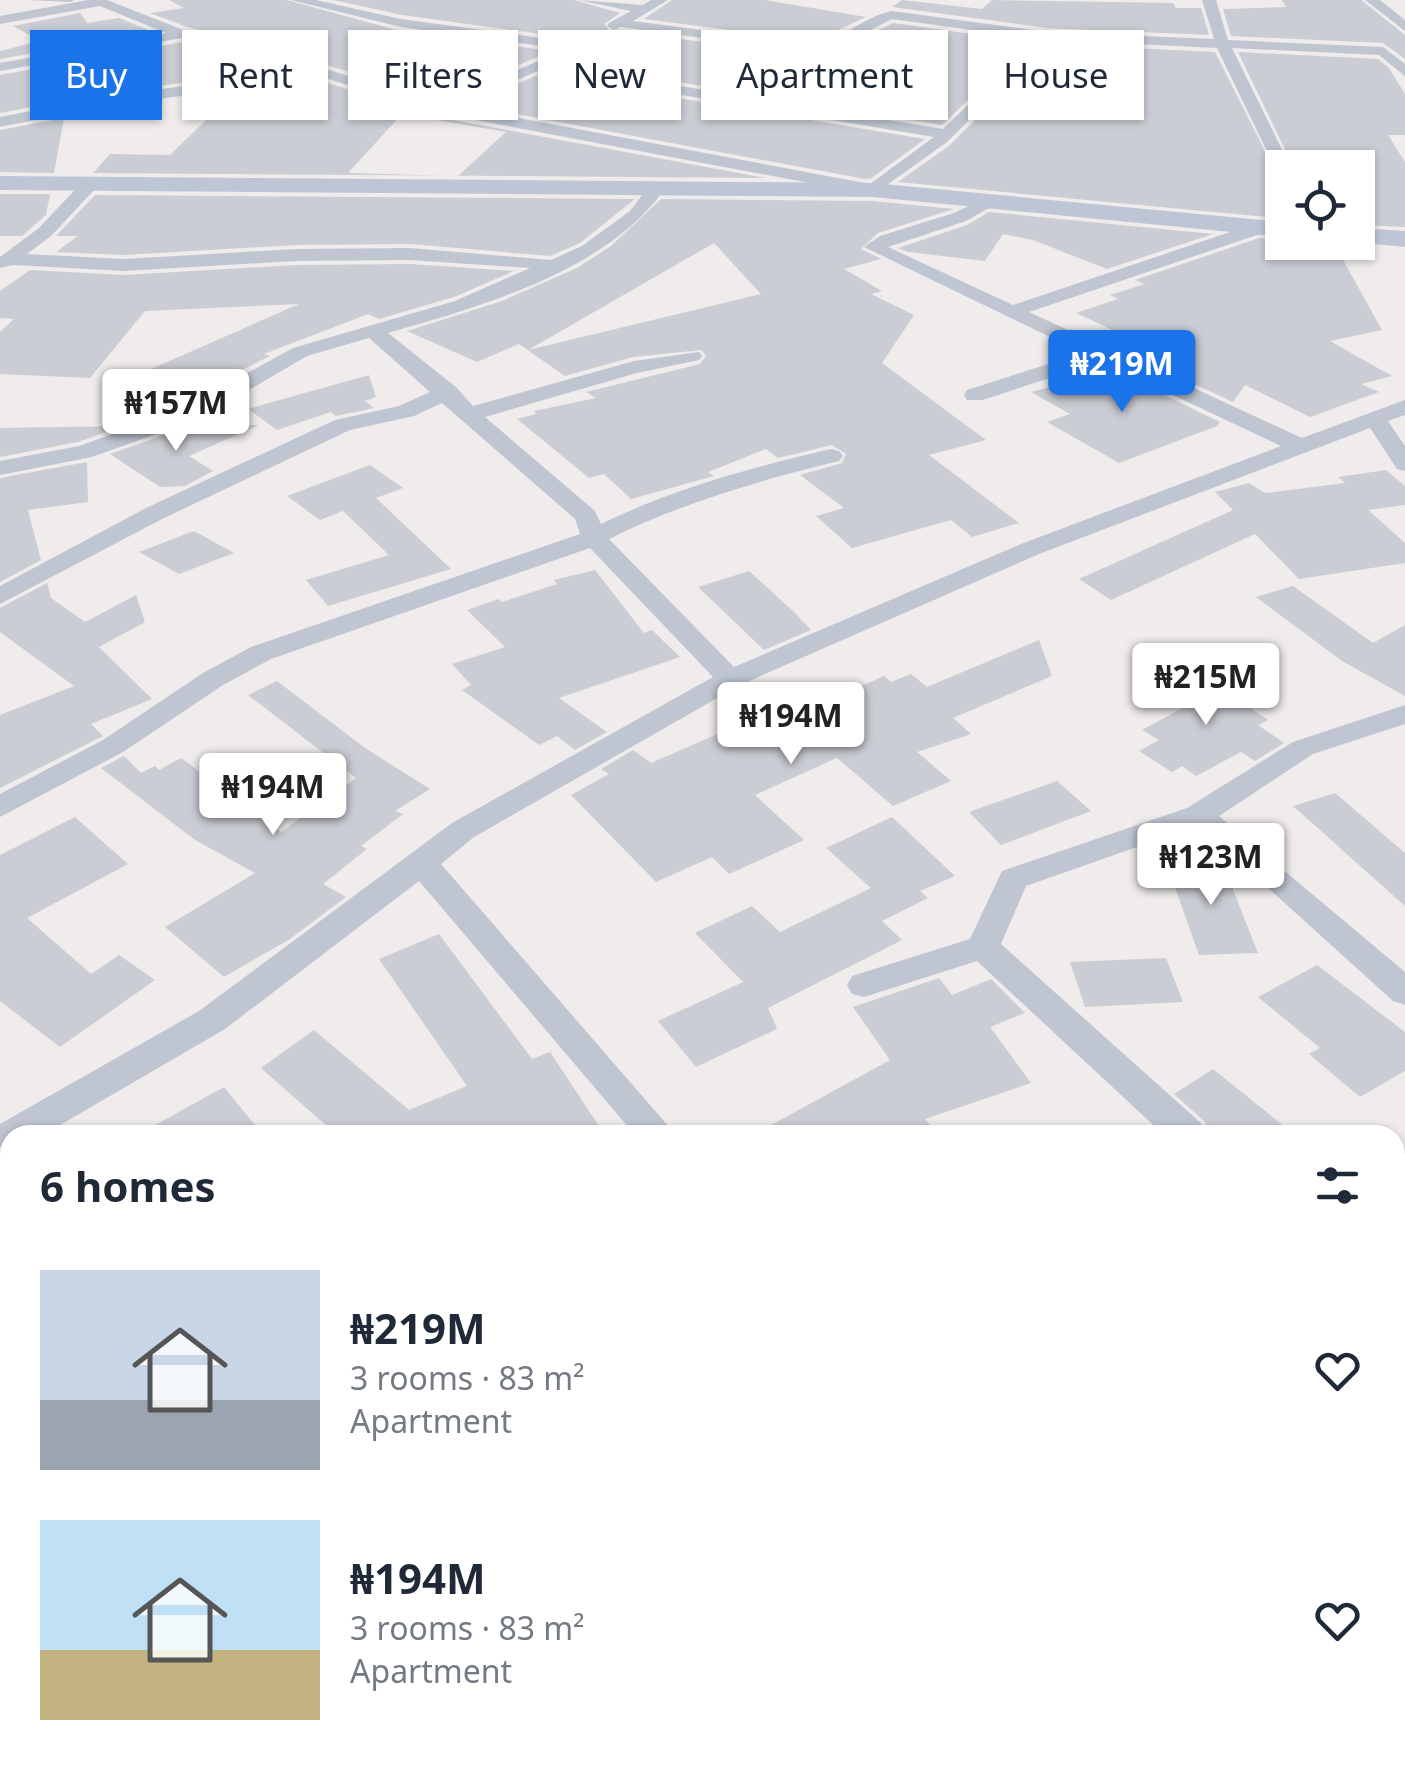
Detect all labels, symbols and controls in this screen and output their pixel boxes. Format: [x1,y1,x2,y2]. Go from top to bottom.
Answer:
chip: Buy [30,30,162,120]
chip: Rent [182,30,328,120]
chip: Filters [348,30,518,120]
chip: New [538,30,681,120]
chip: Apartment [701,30,948,120]
chip: House [968,30,1144,120]
map controls [1265,150,1375,260]
button: locate [1265,150,1375,260]
pin: ₦219M [1052,330,1192,415]
text: ₦219M [1070,341,1174,384]
pin: ₦157M [106,369,246,454]
text: ₦157M [124,380,228,423]
pin: ₦215M [1136,643,1276,728]
text: ₦215M [1154,654,1258,697]
pin: ₦194M [721,682,861,767]
text: ₦194M [739,693,843,736]
pin: ₦194M [203,753,343,838]
text: ₦194M [221,764,325,807]
pin: ₦123M [1141,823,1281,908]
text: ₦123M [1159,834,1263,877]
text: 6 homes [40,1157,216,1214]
icon: filters [1310,1158,1365,1213]
text: ₦219M [350,1299,486,1356]
icon: home [120,1310,240,1430]
icon: heart [1310,1343,1365,1398]
text: 3 rooms · 83 m² [350,1356,584,1399]
text: Apartment [350,1399,512,1442]
text: ₦194M [350,1549,486,1606]
icon: home [120,1560,240,1680]
icon: heart [1310,1593,1365,1648]
text: 3 rooms · 83 m² [350,1606,584,1649]
text: Apartment [350,1649,512,1692]

